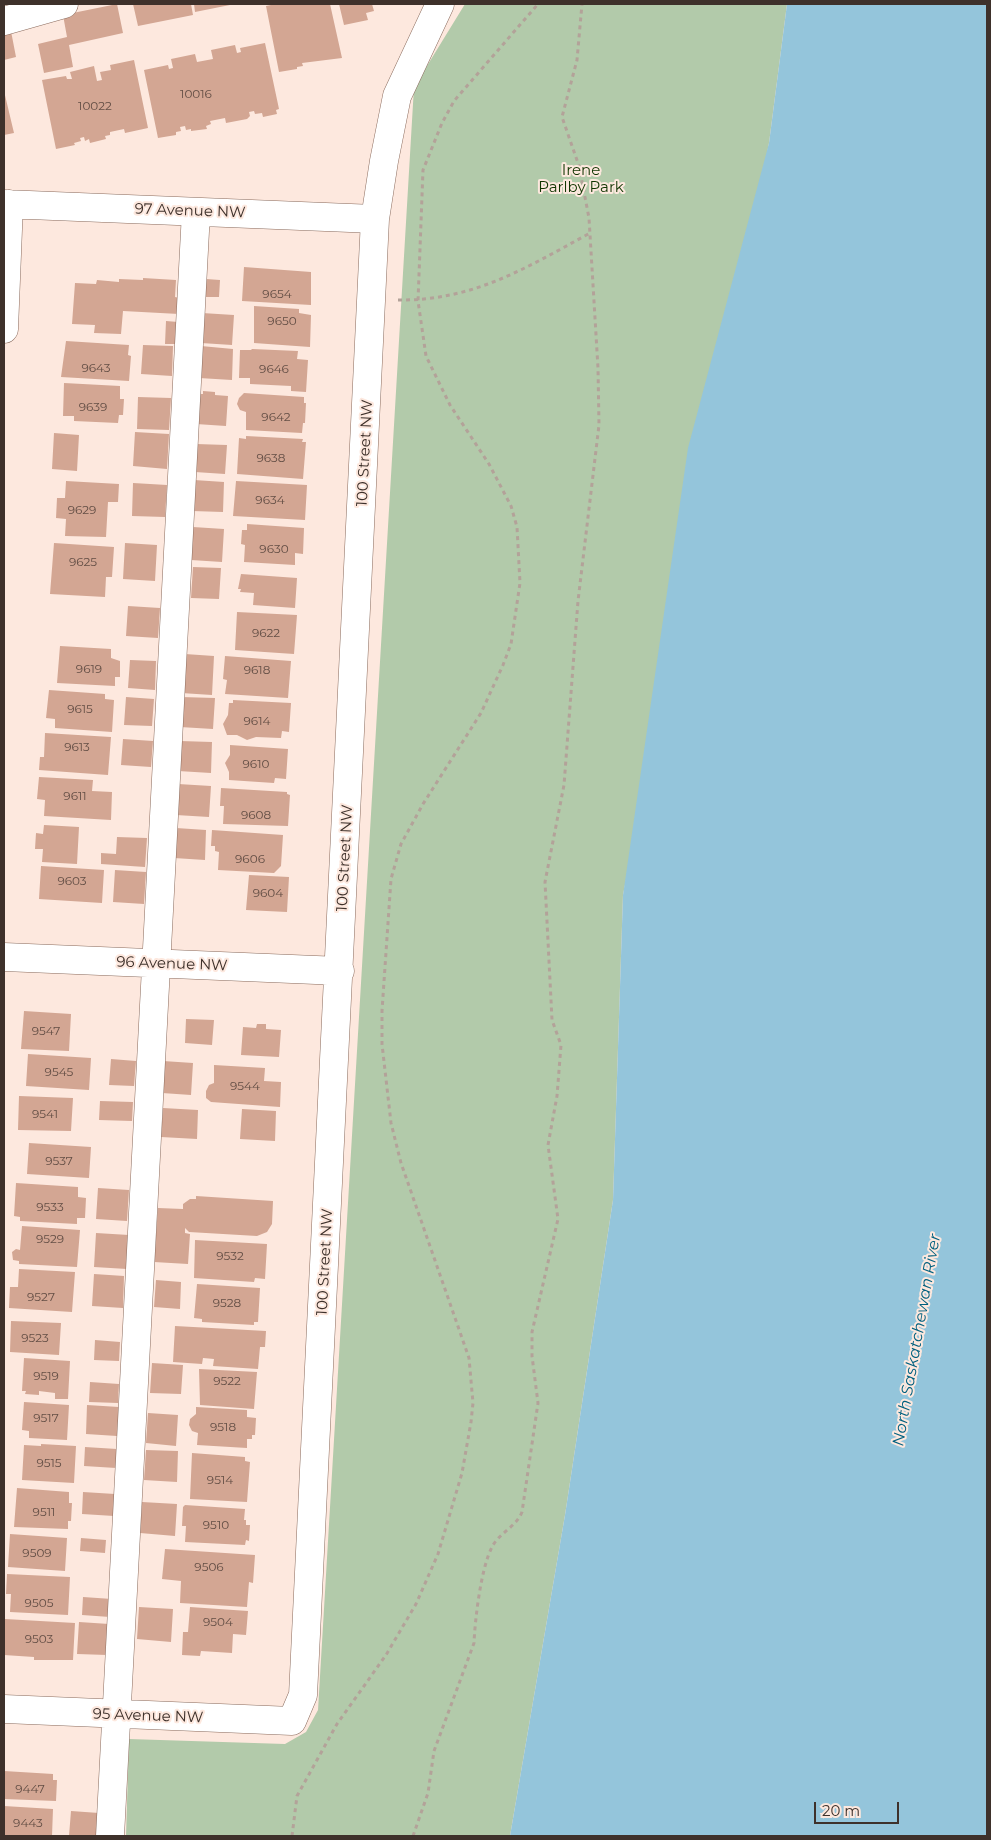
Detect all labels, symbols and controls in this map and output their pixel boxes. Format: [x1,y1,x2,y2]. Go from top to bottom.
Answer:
house number: 10016 [180,87,212,101]
house number: 10022 [78,99,112,113]
park label: Irene Parlby Park [538,162,624,197]
street label: 97 Avenue NW [134,200,246,222]
house number: 9654 [262,287,292,301]
house number: 9650 [267,314,297,328]
house number: 9643 [81,361,111,375]
house number: 9646 [259,362,289,376]
street label: 100 Street NW [353,399,377,507]
house number: 9639 [79,400,107,414]
house number: 9642 [261,410,291,424]
house number: 9638 [256,451,286,465]
house number: 9634 [255,493,285,507]
house number: 9629 [68,503,96,517]
house number: 9630 [259,542,289,556]
house number: 9625 [69,555,97,569]
house number: 9622 [252,626,280,640]
house number: 9619 [76,662,102,676]
house number: 9618 [244,663,270,677]
house number: 9615 [67,702,93,716]
house number: 9614 [244,714,270,728]
house number: 9613 [64,740,90,754]
house number: 9610 [243,757,269,771]
house number: 9611 [63,789,87,803]
street label: 100 Street NW [333,804,357,912]
house number: 9608 [241,808,271,822]
house number: 9606 [235,852,265,866]
house number: 9603 [57,874,87,888]
house number: 9604 [253,886,283,900]
street label: 96 Avenue NW [116,953,228,975]
house number: 9547 [32,1024,60,1038]
house number: 9545 [45,1065,73,1079]
house number: 9544 [230,1079,260,1093]
house number: 9541 [32,1107,58,1121]
house number: 9537 [45,1154,73,1168]
house number: 9533 [36,1200,64,1214]
street label: 100 Street NW [313,1208,337,1316]
house number: 9529 [36,1232,64,1246]
water label: North Saskatchewan River [889,1232,945,1448]
house number: 9532 [216,1249,244,1263]
house number: 9527 [27,1290,55,1304]
house number: 9528 [213,1296,241,1310]
house number: 9523 [21,1331,49,1345]
house number: 9519 [33,1369,59,1383]
house number: 9522 [213,1374,241,1388]
house number: 9517 [33,1411,59,1425]
house number: 9518 [210,1420,236,1434]
house number: 9515 [36,1456,62,1470]
house number: 9514 [207,1473,233,1487]
house number: 9511 [33,1505,55,1519]
house number: 9510 [203,1518,229,1532]
house number: 9509 [22,1546,52,1560]
house number: 9506 [194,1560,224,1574]
house number: 9505 [25,1596,53,1610]
house number: 9504 [203,1615,233,1629]
house number: 9503 [25,1632,53,1646]
street label: 95 Avenue NW [92,1705,204,1727]
house number: 9447 [15,1782,45,1796]
scale bar [816,1792,901,1824]
text: 20 m [822,1801,860,1820]
house number: 9443 [13,1816,43,1830]

